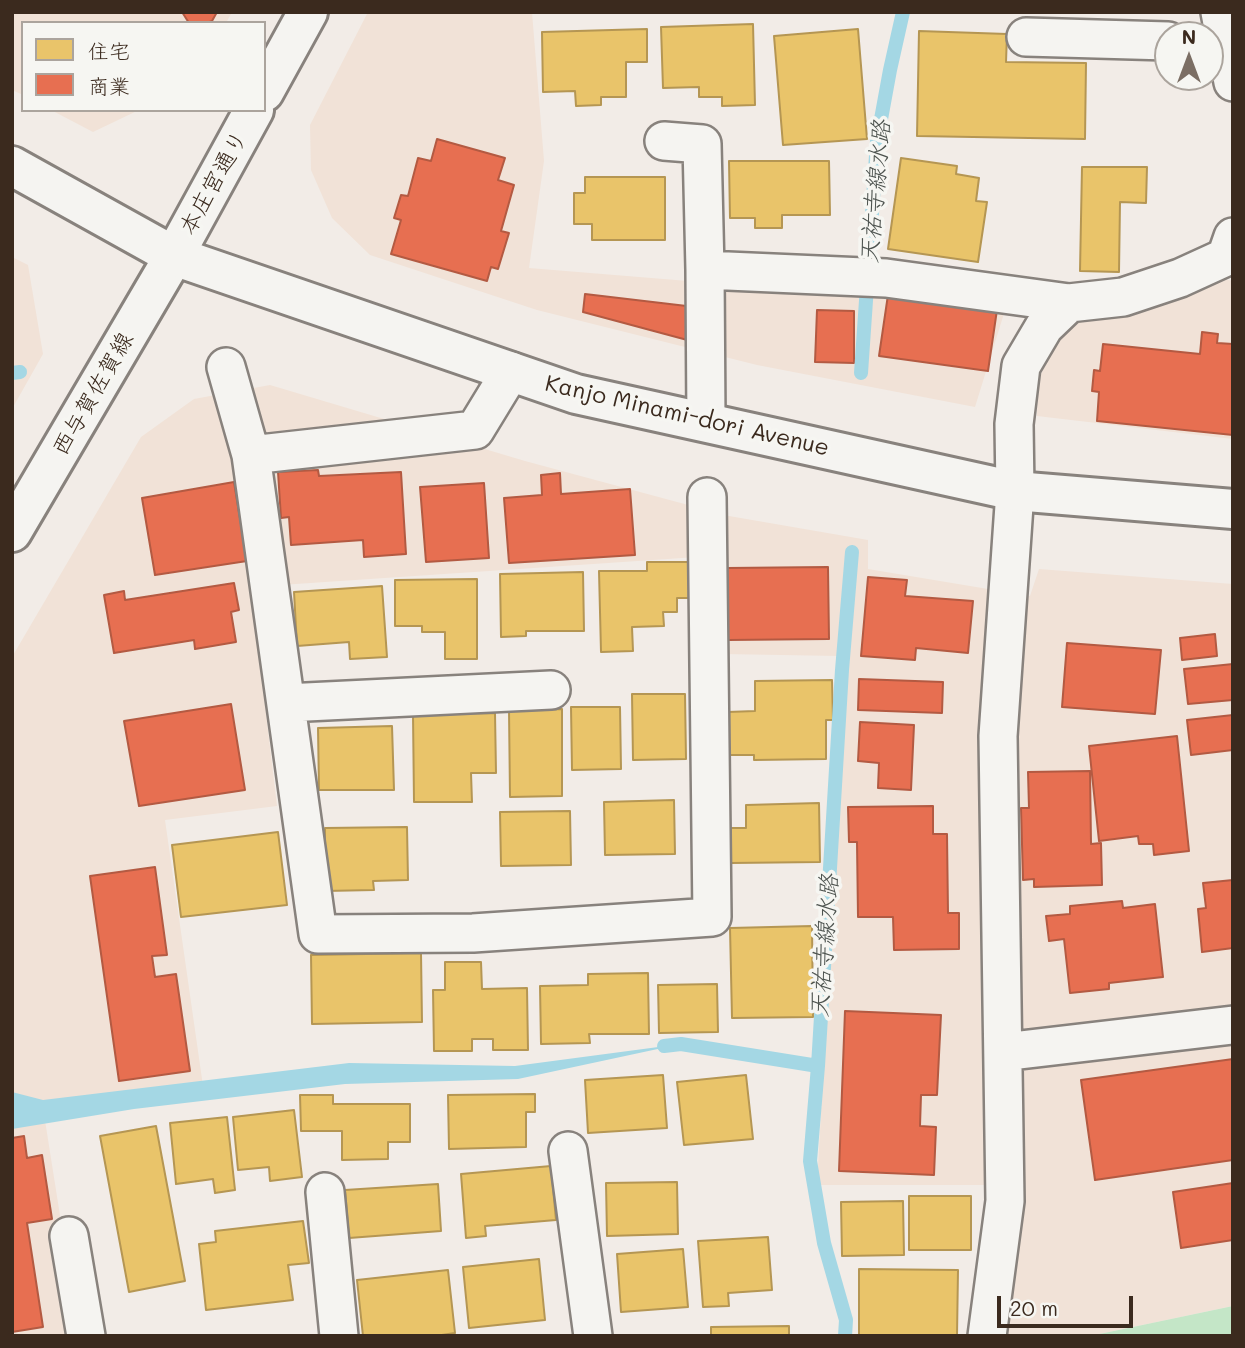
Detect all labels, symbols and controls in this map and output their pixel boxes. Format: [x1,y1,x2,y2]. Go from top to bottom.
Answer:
legend [21,21,266,112]
north arrow [1154,21,1224,91]
text: N [1182,24,1196,49]
text: 住宅 [88,37,130,64]
text: 商業 [88,72,130,99]
water label: 天祐寺線水路 [855,119,897,265]
street label: 本庄宮通り [174,126,254,240]
street label: 西与賀佐賀線 [47,327,139,461]
street label: Kanjo Minami-dori Avenue [542,370,832,462]
water label: 天祐寺線水路 [806,873,844,1019]
scale bar [1000,1282,1136,1326]
text: 20 m [1010,1294,1058,1321]

